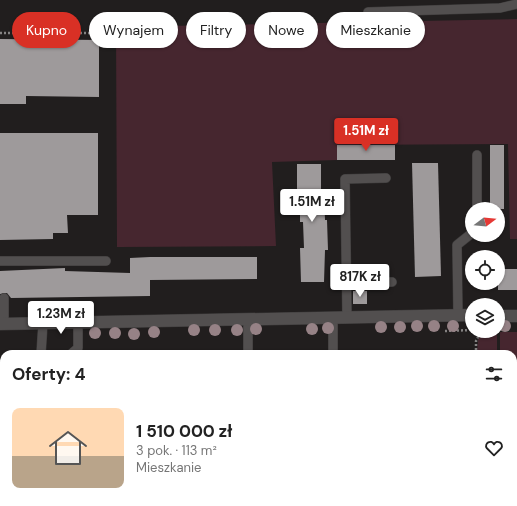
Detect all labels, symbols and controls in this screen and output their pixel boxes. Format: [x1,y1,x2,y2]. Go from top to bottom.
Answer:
chip: Kupno [12,12,81,48]
chip: Wynajem [89,12,178,48]
chip: Filtry [186,12,246,48]
chip: Nowe [254,12,318,48]
chip: Mieszkanie [326,12,425,48]
pin: 1.51M zł [325,118,407,152]
text: 1.51M zł [343,122,389,139]
pin: 1.51M zł [271,189,353,223]
text: 1.51M zł [289,193,335,210]
north arrow [465,202,505,242]
map controls [465,202,505,338]
button: locate [465,250,505,290]
pin: 817K zł [323,264,397,298]
text: 817K zł [339,268,381,285]
button: layers [465,298,505,338]
pin: 1.23M zł [20,301,102,335]
text: 1.23M zł [37,305,85,322]
text: Oferty: 4 [12,363,85,385]
icon: filters [483,363,505,385]
text: 1 510 000 zł [136,420,232,442]
icon: home [44,424,92,472]
icon: heart [483,437,505,459]
text: 3 pok. · 113 m² [136,442,217,459]
text: Mieszkanie [136,459,201,476]

